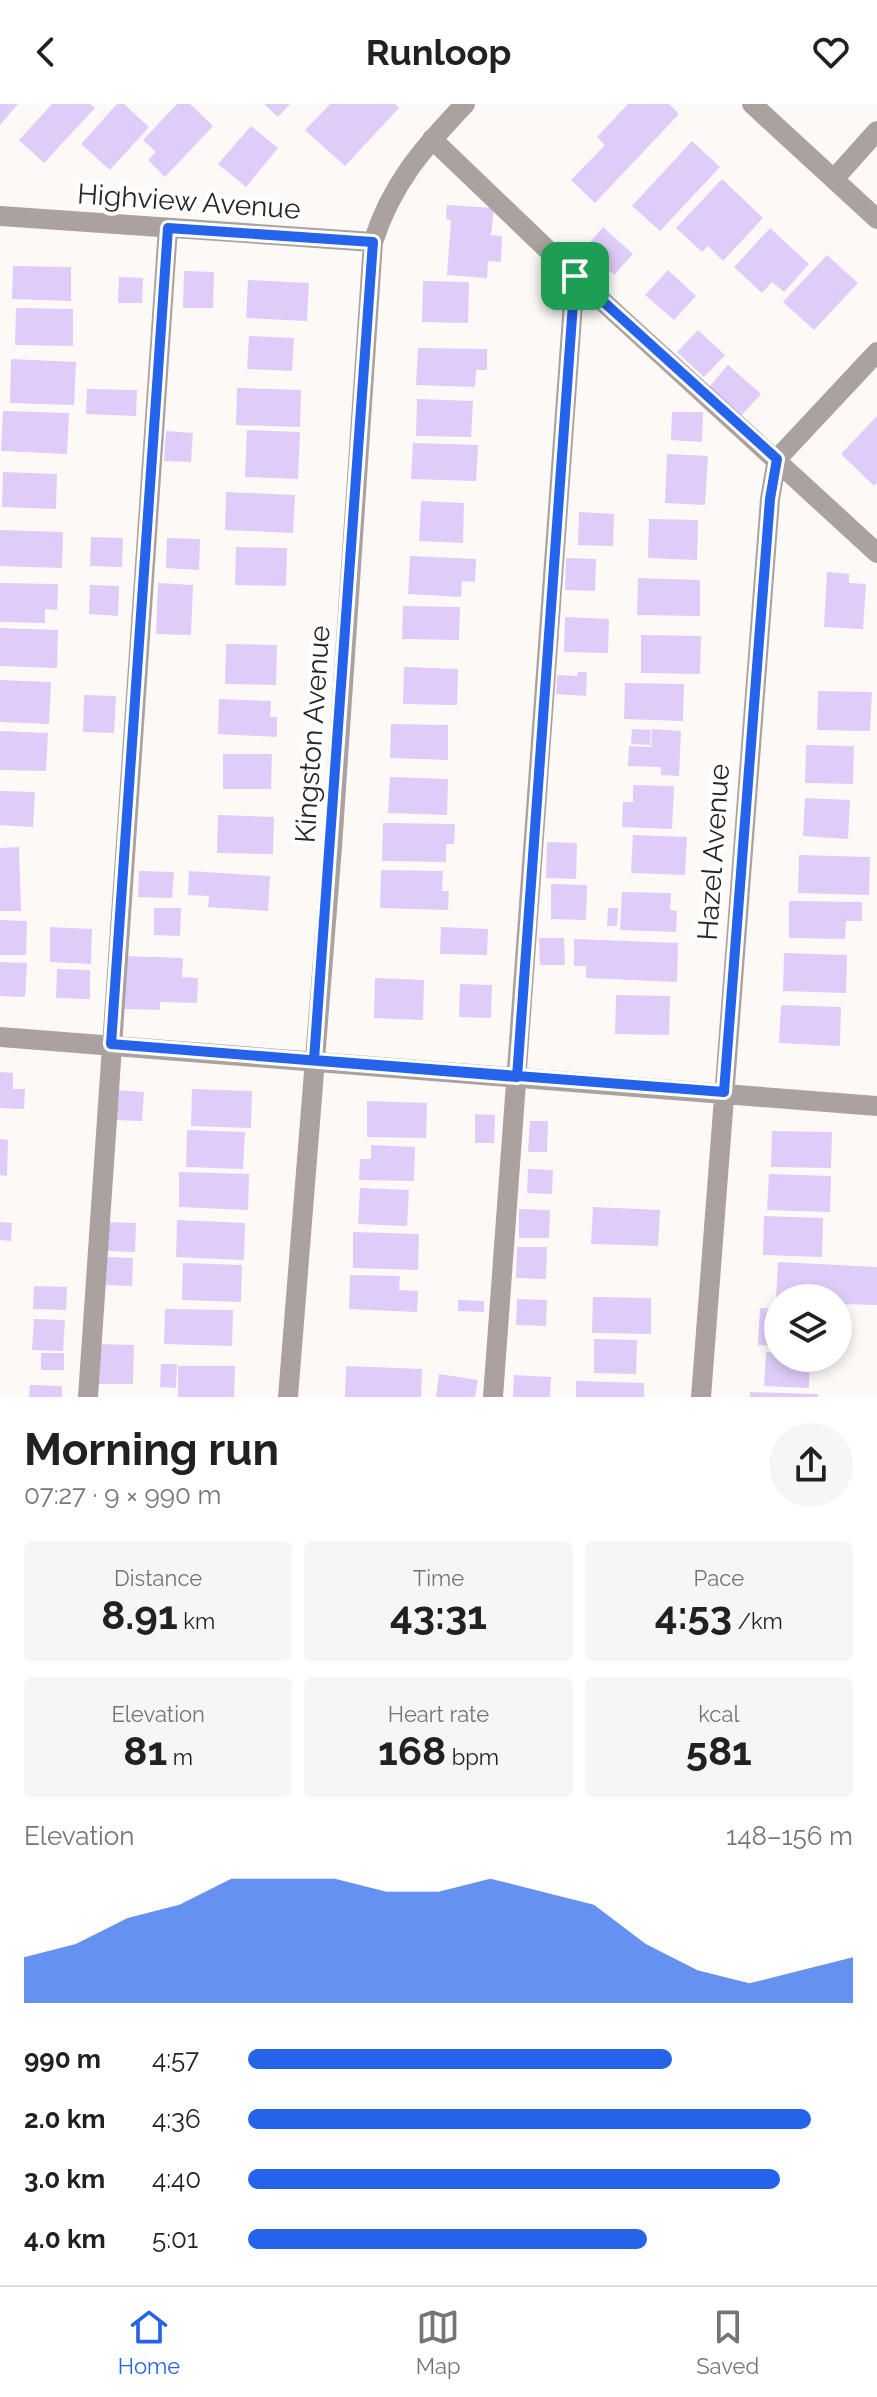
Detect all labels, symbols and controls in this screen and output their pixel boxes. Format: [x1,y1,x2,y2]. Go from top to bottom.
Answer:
icon: back [24,30,68,74]
icon: heart [809,30,853,74]
text: Runloop [366,31,511,73]
street label: Highview Avenue [76,177,302,226]
pin [541,242,609,310]
icon: arrive [553,254,597,298]
street label: Kingston Avenue [288,624,337,844]
street label: Hazel Avenue [691,763,736,941]
map controls [764,1284,852,1372]
button: layers [764,1284,852,1372]
button: share [769,1423,853,1507]
text: Morning run [24,1424,279,1475]
text: 07:27 · 9 × 990 m [24,1480,221,1510]
text: Distance [114,1565,202,1591]
text: Time [413,1565,464,1591]
text: Pace [694,1565,744,1591]
text: 8.91 [101,1591,178,1638]
text: 43:31 [390,1591,487,1638]
text: 4:53 [655,1591,732,1638]
text: km [178,1608,215,1634]
text: /km [732,1608,783,1634]
text: Elevation [111,1701,205,1727]
text: Heart rate [388,1701,489,1727]
text: kcal [698,1701,739,1727]
text: 81 [123,1727,167,1774]
text: 168 [378,1727,446,1774]
text: 581 [686,1727,752,1774]
text: m [167,1744,193,1770]
text: bpm [446,1744,499,1770]
text: Elevation [24,1821,134,1851]
text: 148–156 m [726,1821,853,1851]
text: 990 m [24,2044,101,2074]
text: 4:57 [152,2044,199,2074]
text: 2.0 km [24,2104,105,2134]
text: 4:36 [152,2104,201,2134]
text: 3.0 km [24,2164,105,2194]
text: 4:40 [152,2164,201,2194]
text: 4.0 km [24,2224,106,2254]
text: 5:01 [152,2224,198,2254]
tab: Home [118,2305,180,2379]
tab: Map [416,2305,461,2379]
tab: Saved [696,2305,759,2379]

